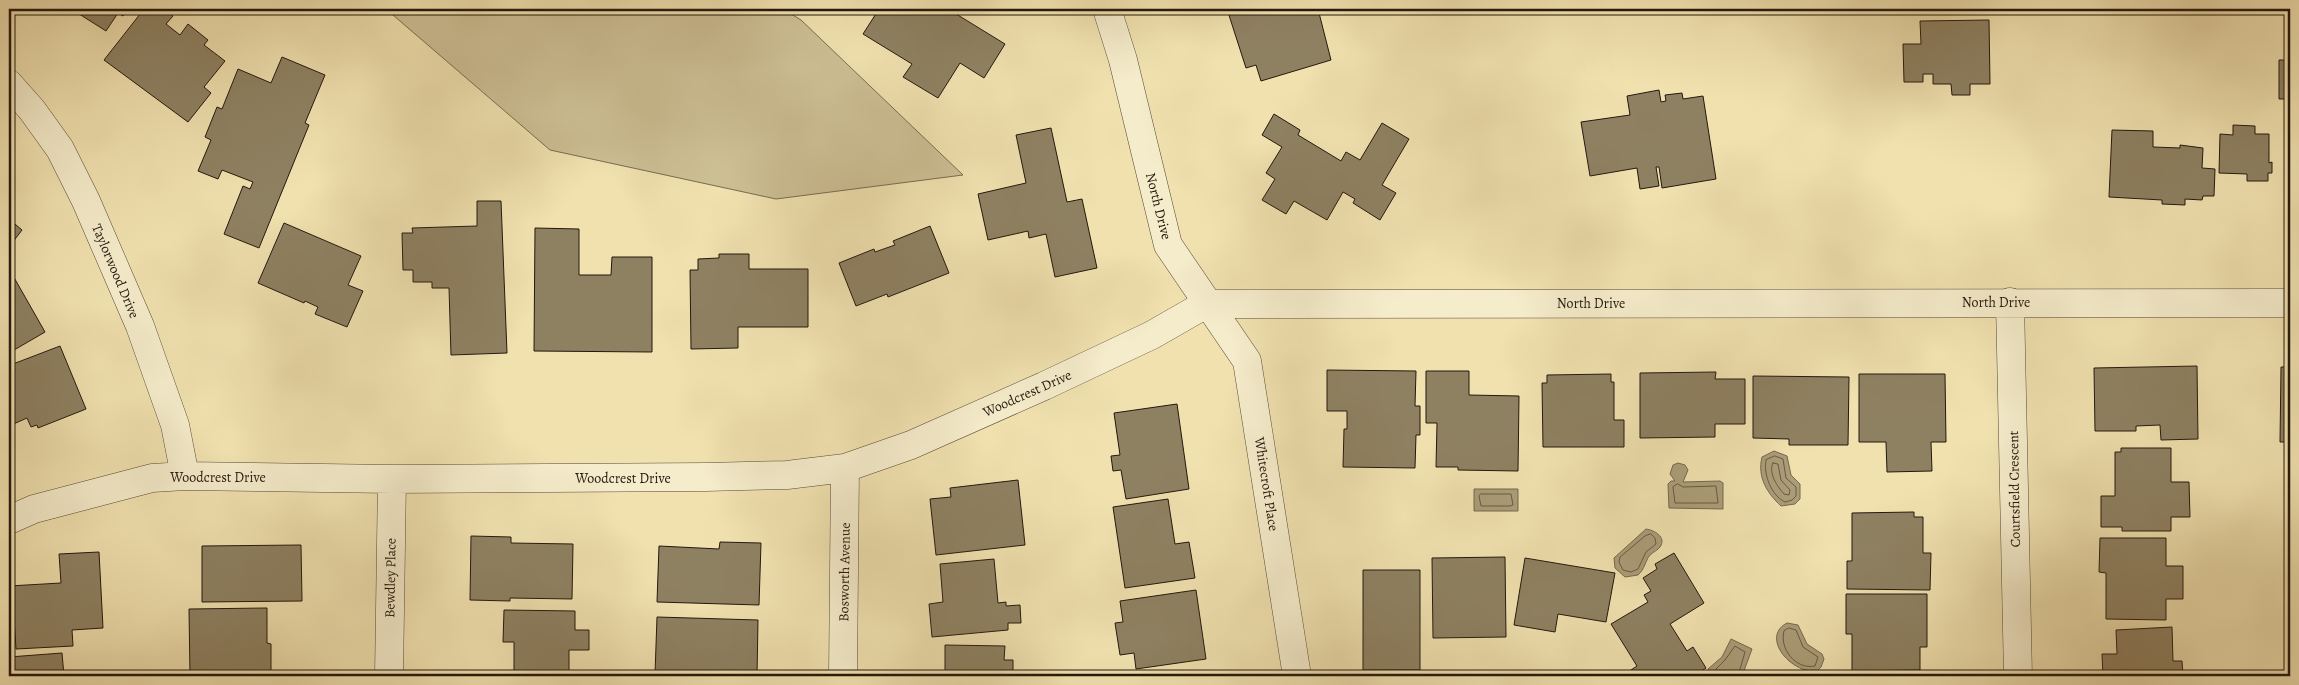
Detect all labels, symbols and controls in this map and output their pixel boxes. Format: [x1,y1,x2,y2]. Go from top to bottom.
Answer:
street label: North Drive [1141,171,1176,242]
street label: Taylorwood Drive [87,221,144,321]
street label: North Drive [1962,293,2030,312]
street label: North Drive [1557,294,1625,313]
street label: Woodcrest Drive [979,365,1075,422]
street label: Courtsfield Crescent [2004,430,2025,548]
street label: Whitecroft Place [1250,435,1283,532]
street label: Woodcrest Drive [169,468,266,487]
street label: Woodcrest Drive [574,469,671,488]
street label: Bosworth Avenue [834,522,855,622]
street label: Bewdley Place [380,538,401,618]

